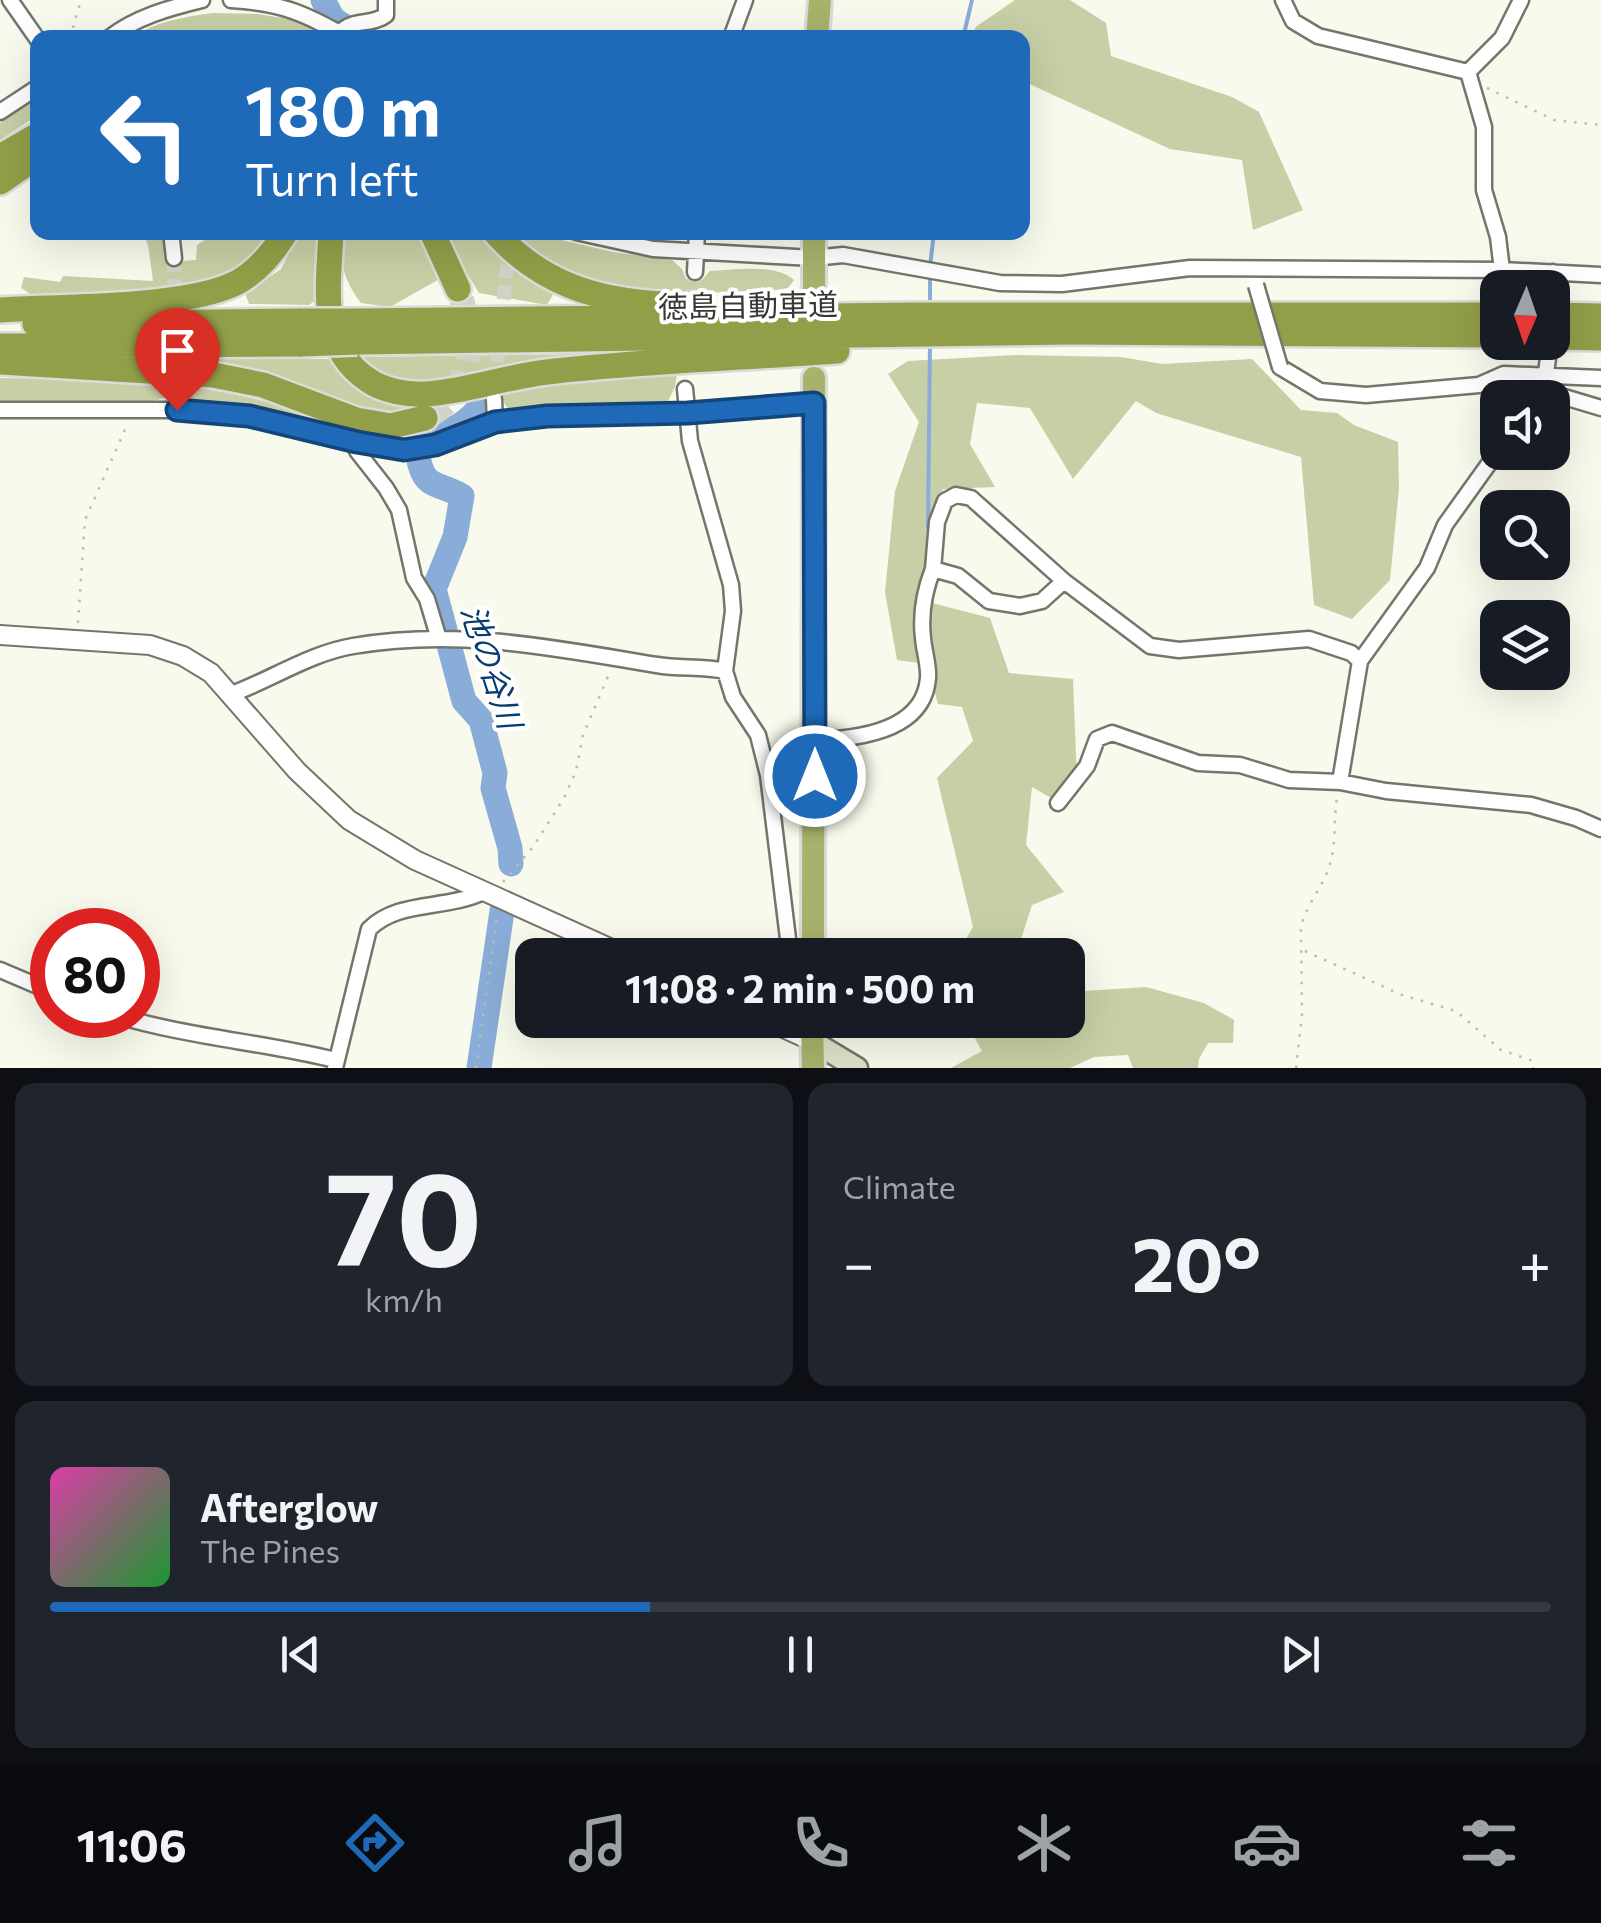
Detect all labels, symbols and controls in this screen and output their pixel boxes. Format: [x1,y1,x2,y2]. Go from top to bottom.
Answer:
text: 180 m [245,65,441,150]
icon: left [80,70,210,200]
text: Turn left [245,150,419,205]
north arrow [1480,270,1570,360]
map controls [1480,270,1570,690]
street label: 徳島自動車道 [658,284,838,324]
pin [135,308,220,411]
icon: arrive [150,323,205,378]
button: sound [1480,380,1570,470]
button: search [1480,490,1570,580]
water label: 池の谷川 [454,599,533,736]
button: layers [1480,600,1570,690]
position arrow [763,724,867,828]
speed limit sign: 80 [30,908,160,1038]
text: 11:08 · 2 min · 500 m [625,964,975,1011]
text: 70 [325,1134,483,1293]
text: Climate [843,1166,956,1206]
text: 20° [1132,1216,1261,1307]
text: − [843,1228,874,1295]
text: + [1519,1228,1551,1295]
text: km/h [365,1279,443,1319]
text: Afterglow [200,1483,378,1530]
text: The Pines [200,1530,340,1570]
icon: previous [273,1627,328,1682]
icon: pause [773,1627,828,1682]
icon: next [1273,1627,1328,1682]
icon: directions [340,1808,410,1878]
icon: music [563,1808,633,1878]
icon: phone [786,1808,856,1878]
icon: climate [1009,1808,1079,1878]
icon: car [1232,1808,1302,1878]
icon: filters [1454,1808,1524,1878]
text: 11:06 [76,1816,187,1871]

